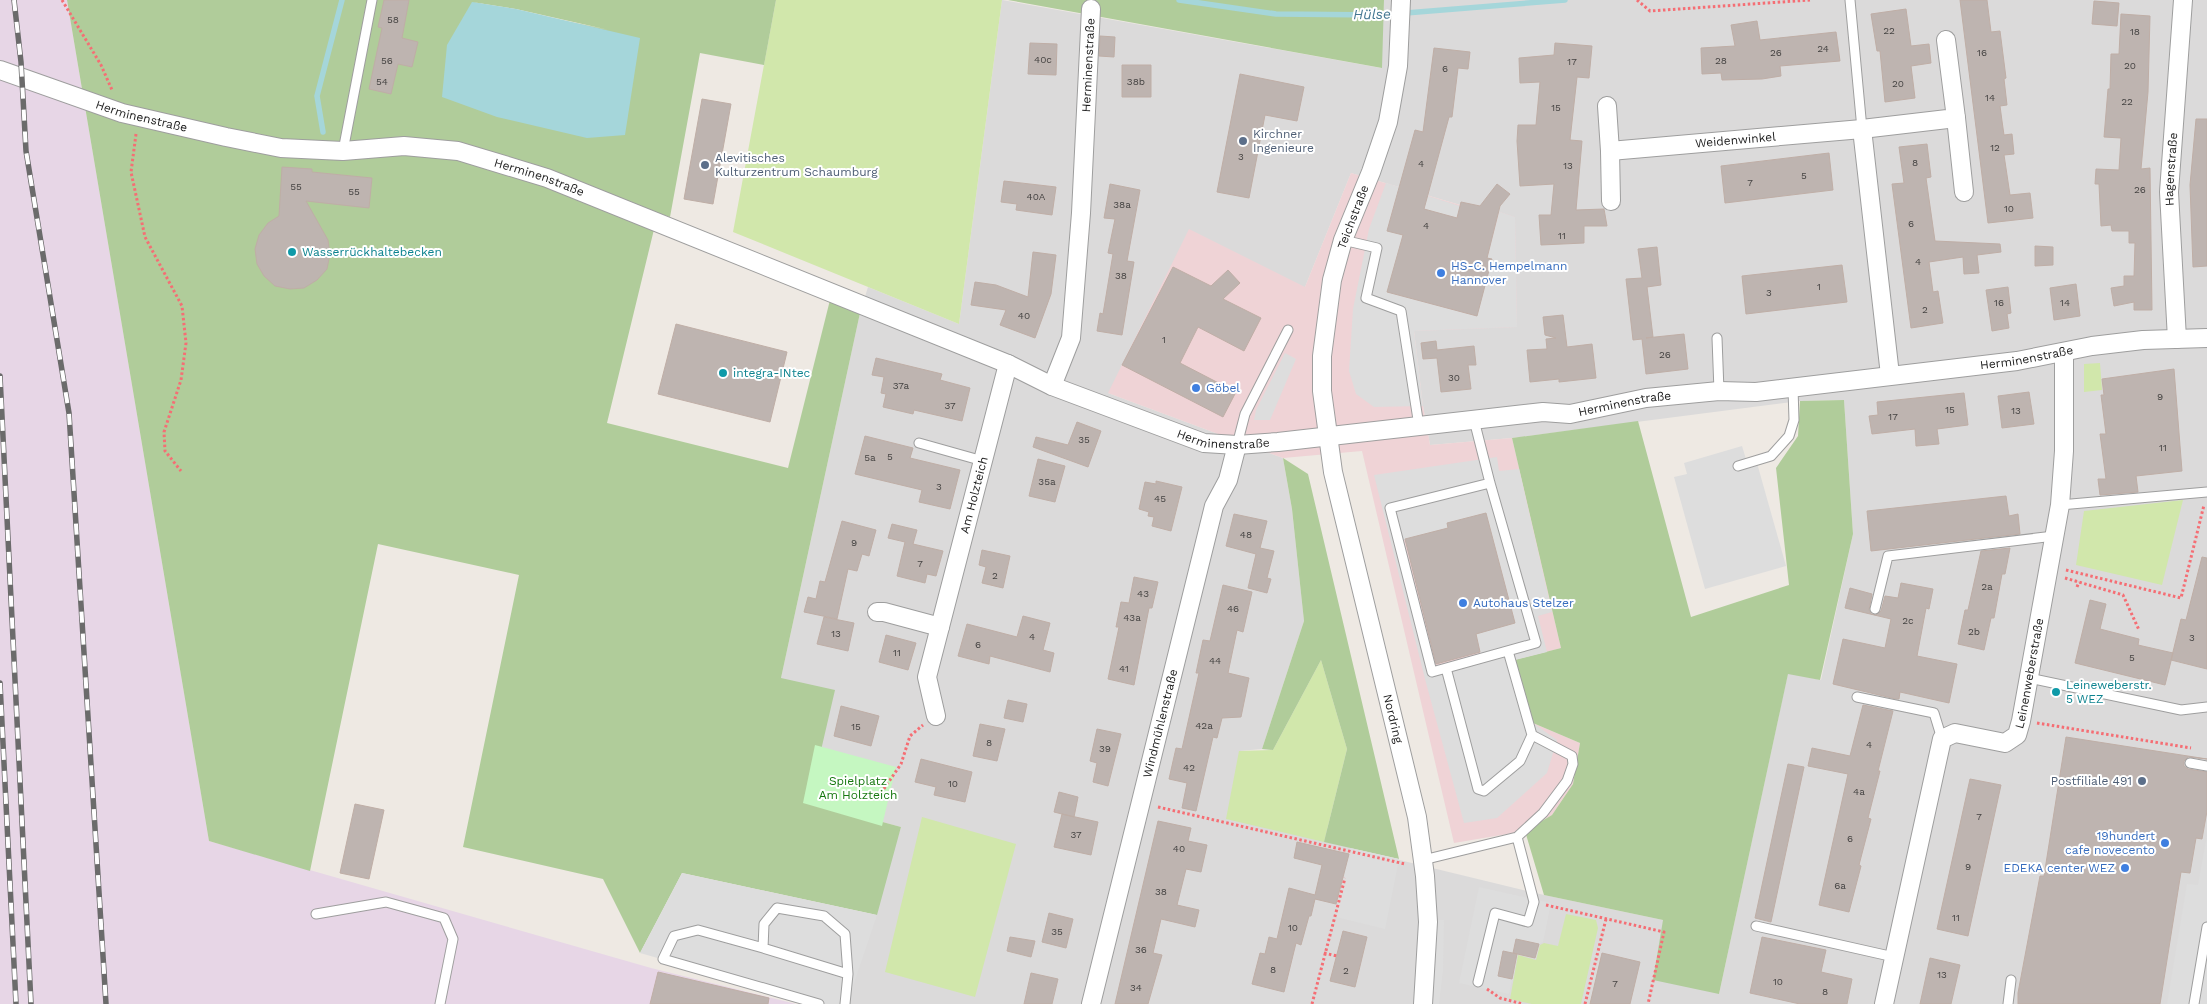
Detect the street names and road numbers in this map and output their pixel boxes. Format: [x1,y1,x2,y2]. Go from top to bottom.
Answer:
street label: Herminenstraße [1079,18,1098,113]
street label: Herminenstraße [94,97,189,135]
street label: Weidenwinkel [1694,130,1777,151]
street label: Hagenstraße [2162,132,2180,206]
street label: Herminenstraße [493,155,586,199]
street label: Teichstraße [1334,183,1372,251]
street label: Herminenstraße [1979,343,2074,372]
street label: Herminenstraße [1577,389,1672,419]
street label: Herminenstraße [1175,426,1270,452]
street label: Am Holzteich [957,455,991,535]
street label: Leinenweberstraße [2012,617,2046,730]
street label: Windmühlenstraße [1140,668,1180,779]
street label: Nordring [1380,693,1406,745]

